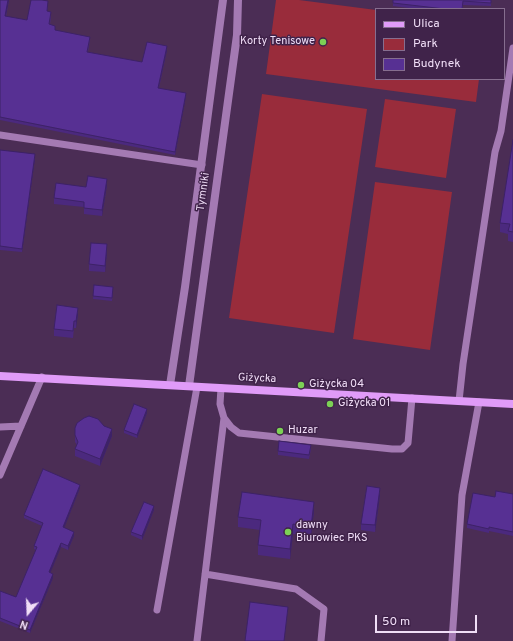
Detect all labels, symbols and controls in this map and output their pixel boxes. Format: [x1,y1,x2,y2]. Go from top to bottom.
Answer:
legend [375,8,505,80]
text: Ulica [413,16,440,32]
place label: Korty Tenisowe [240,35,315,49]
text: Park [413,36,438,52]
marker: Korty Tenisowe [318,37,328,47]
text: Budynek [413,56,461,72]
street label: Tymniki [195,172,213,212]
street label: Giżycka [237,371,277,387]
place label: Giżycka 04 [309,378,364,392]
marker: Giżycka 04 [296,380,306,390]
place label: Giżycka 01 [338,397,390,411]
marker: Giżycka 01 [325,399,335,409]
place label: Huzar [288,424,318,438]
marker: Huzar [275,426,285,436]
place label: dawny Biurowiec PKS [296,519,368,545]
marker: dawny Biurowiec PKS [283,527,293,537]
north arrow [8,593,48,633]
scale bar [377,607,479,633]
text: 50 m [382,614,410,630]
text: N [18,616,30,632]

